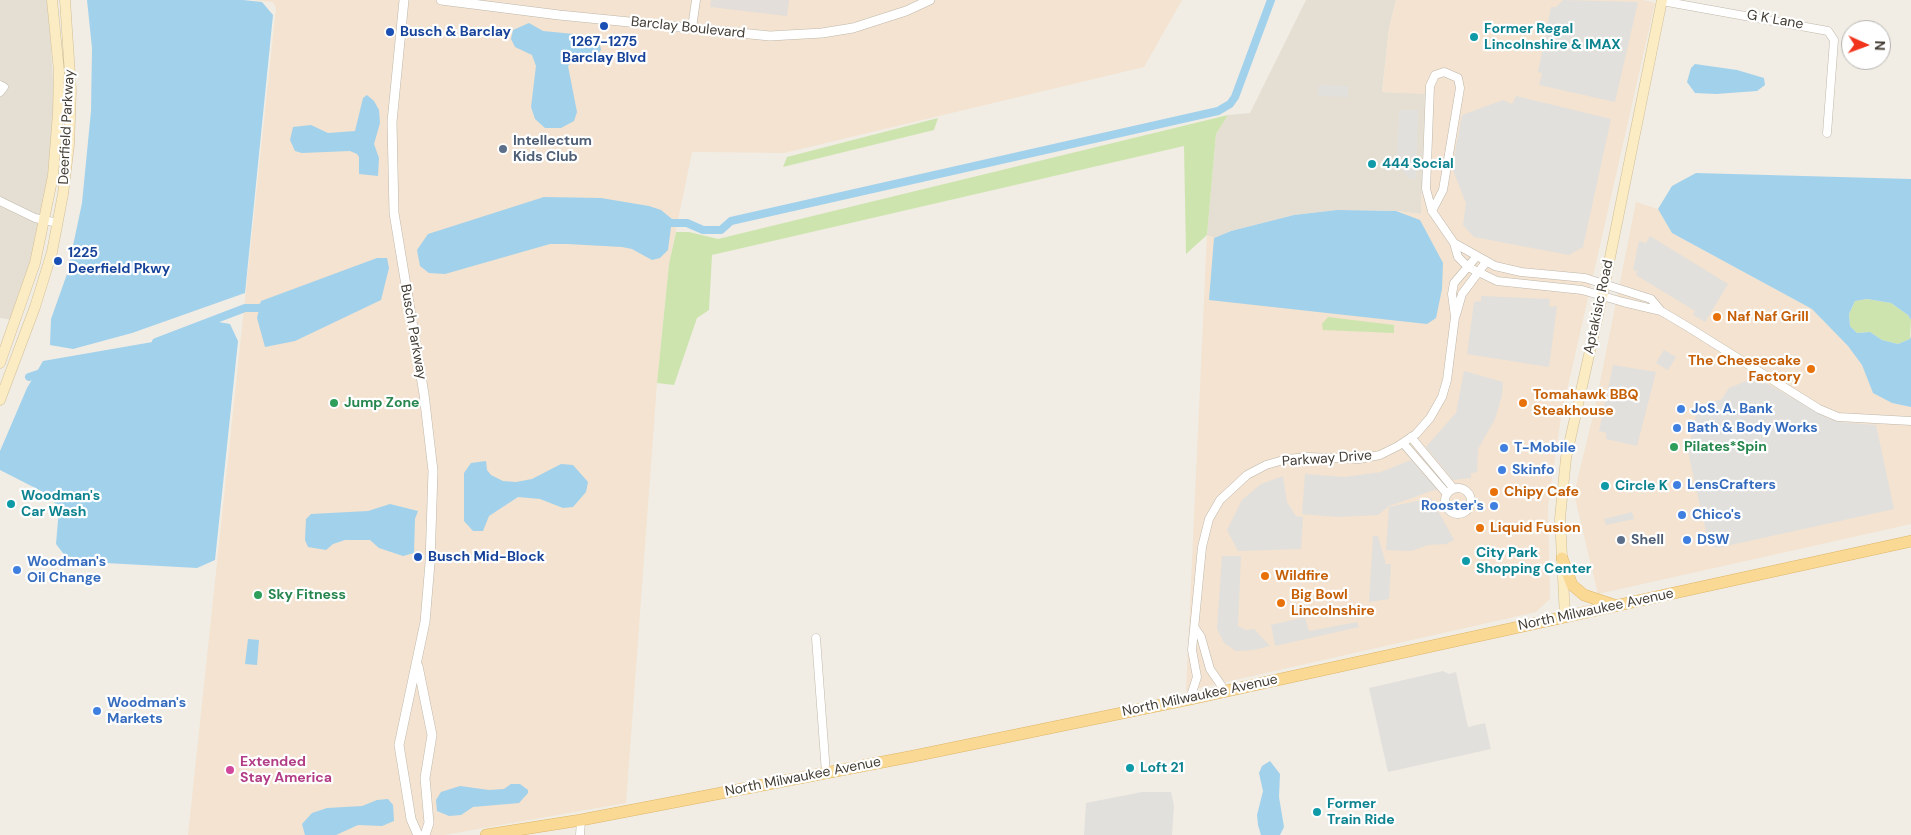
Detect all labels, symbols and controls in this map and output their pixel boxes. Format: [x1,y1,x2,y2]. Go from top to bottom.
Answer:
street label: G K Lane [1745,7,1805,33]
street label: Barclay Boulevard [630,14,746,42]
marker: 1267-1275 Barclay Blvd [598,20,610,32]
north arrow [1841,20,1891,70]
place label: Former Regal Lincolnshire & IMAX [1484,21,1621,54]
place label: Busch & Barclay [400,24,511,40]
marker: Busch & Barclay [384,26,396,38]
marker: Former Regal Lincolnshire & IMAX [1468,31,1480,43]
place label: 1267-1275 Barclay Blvd [562,34,646,66]
text: N [1871,40,1889,51]
street label: Deerfield Parkway [56,69,78,185]
place label: Intellectum Kids Club [513,133,592,166]
marker: Intellectum Kids Club [497,143,509,155]
place label: 444 Social [1382,156,1454,172]
marker: 444 Social [1366,158,1378,170]
place label: 1225 Deerfield Pkwy [68,245,170,278]
marker: 1225 Deerfield Pkwy [52,255,64,267]
street label: Aptakisic Road [1581,258,1617,356]
street label: Busch Parkway [396,283,430,381]
place label: Naf Naf Grill [1727,309,1809,325]
marker: Naf Naf Grill [1711,311,1723,323]
place label: The Cheesecake Factory [1688,353,1801,386]
marker: The Cheesecake Factory [1805,363,1817,375]
place label: Tomahawk BBQ Steakhouse [1533,387,1639,420]
place label: Jump Zone [344,395,420,411]
marker: Jump Zone [328,397,340,409]
marker: Tomahawk BBQ Steakhouse [1517,397,1529,409]
place label: JoS. A. Bank [1691,401,1773,417]
marker: JoS. A. Bank [1675,403,1687,415]
place label: Bath & Body Works [1687,420,1818,436]
marker: Bath & Body Works [1671,422,1683,434]
place label: Pilates*Spin [1684,439,1767,455]
place label: T-Mobile [1514,440,1576,456]
marker: Pilates*Spin [1668,441,1680,453]
marker: T-Mobile [1498,442,1510,454]
street label: Parkway Drive [1281,447,1373,471]
place label: Skinfo [1512,462,1554,478]
marker: Skinfo [1496,464,1508,476]
place label: LensCrafters [1687,477,1776,493]
place label: Circle K [1615,478,1668,494]
marker: LensCrafters [1671,479,1683,491]
marker: Circle K [1599,480,1611,492]
place label: Chipy Cafe [1504,484,1579,500]
marker: Chipy Cafe [1488,486,1500,498]
place label: Woodman's Car Wash [21,488,100,520]
marker: Woodman's Car Wash [5,498,17,510]
place label: Rooster's [1421,498,1484,514]
marker: Rooster's [1488,500,1500,512]
place label: Chico's [1692,507,1741,523]
marker: Chico's [1676,509,1688,521]
place label: Liquid Fusion [1490,520,1581,536]
marker: Liquid Fusion [1474,522,1486,534]
place label: Shell [1631,532,1664,548]
place label: DSW [1697,532,1730,548]
marker: Shell [1615,534,1627,546]
marker: DSW [1681,534,1693,546]
place label: City Park Shopping Center [1476,545,1592,578]
place label: Busch Mid-Block [428,549,545,565]
marker: Busch Mid-Block [412,551,424,563]
place label: Woodman's Oil Change [27,554,106,586]
marker: City Park Shopping Center [1460,555,1472,567]
marker: Woodman's Oil Change [11,564,23,576]
place label: Wildfire [1275,568,1329,584]
marker: Wildfire [1259,570,1271,582]
street label: North Milwaukee Avenue [1517,585,1675,635]
place label: Sky Fitness [268,587,346,603]
place label: Big Bowl Lincolnshire [1291,587,1375,620]
marker: Sky Fitness [252,589,264,601]
marker: Big Bowl Lincolnshire [1275,597,1287,609]
street label: North Milwaukee Avenue [1121,671,1279,721]
place label: Woodman's Markets [107,695,186,728]
marker: Woodman's Markets [91,705,103,717]
place label: Extended Stay America [240,754,332,786]
street label: North Milwaukee Avenue [724,754,882,800]
place label: Loft 21 [1140,760,1184,776]
marker: Loft 21 [1124,762,1136,774]
marker: Extended Stay America [224,764,236,776]
place label: Former Train Ride [1327,796,1395,829]
marker: Former Train Ride [1311,806,1323,818]

